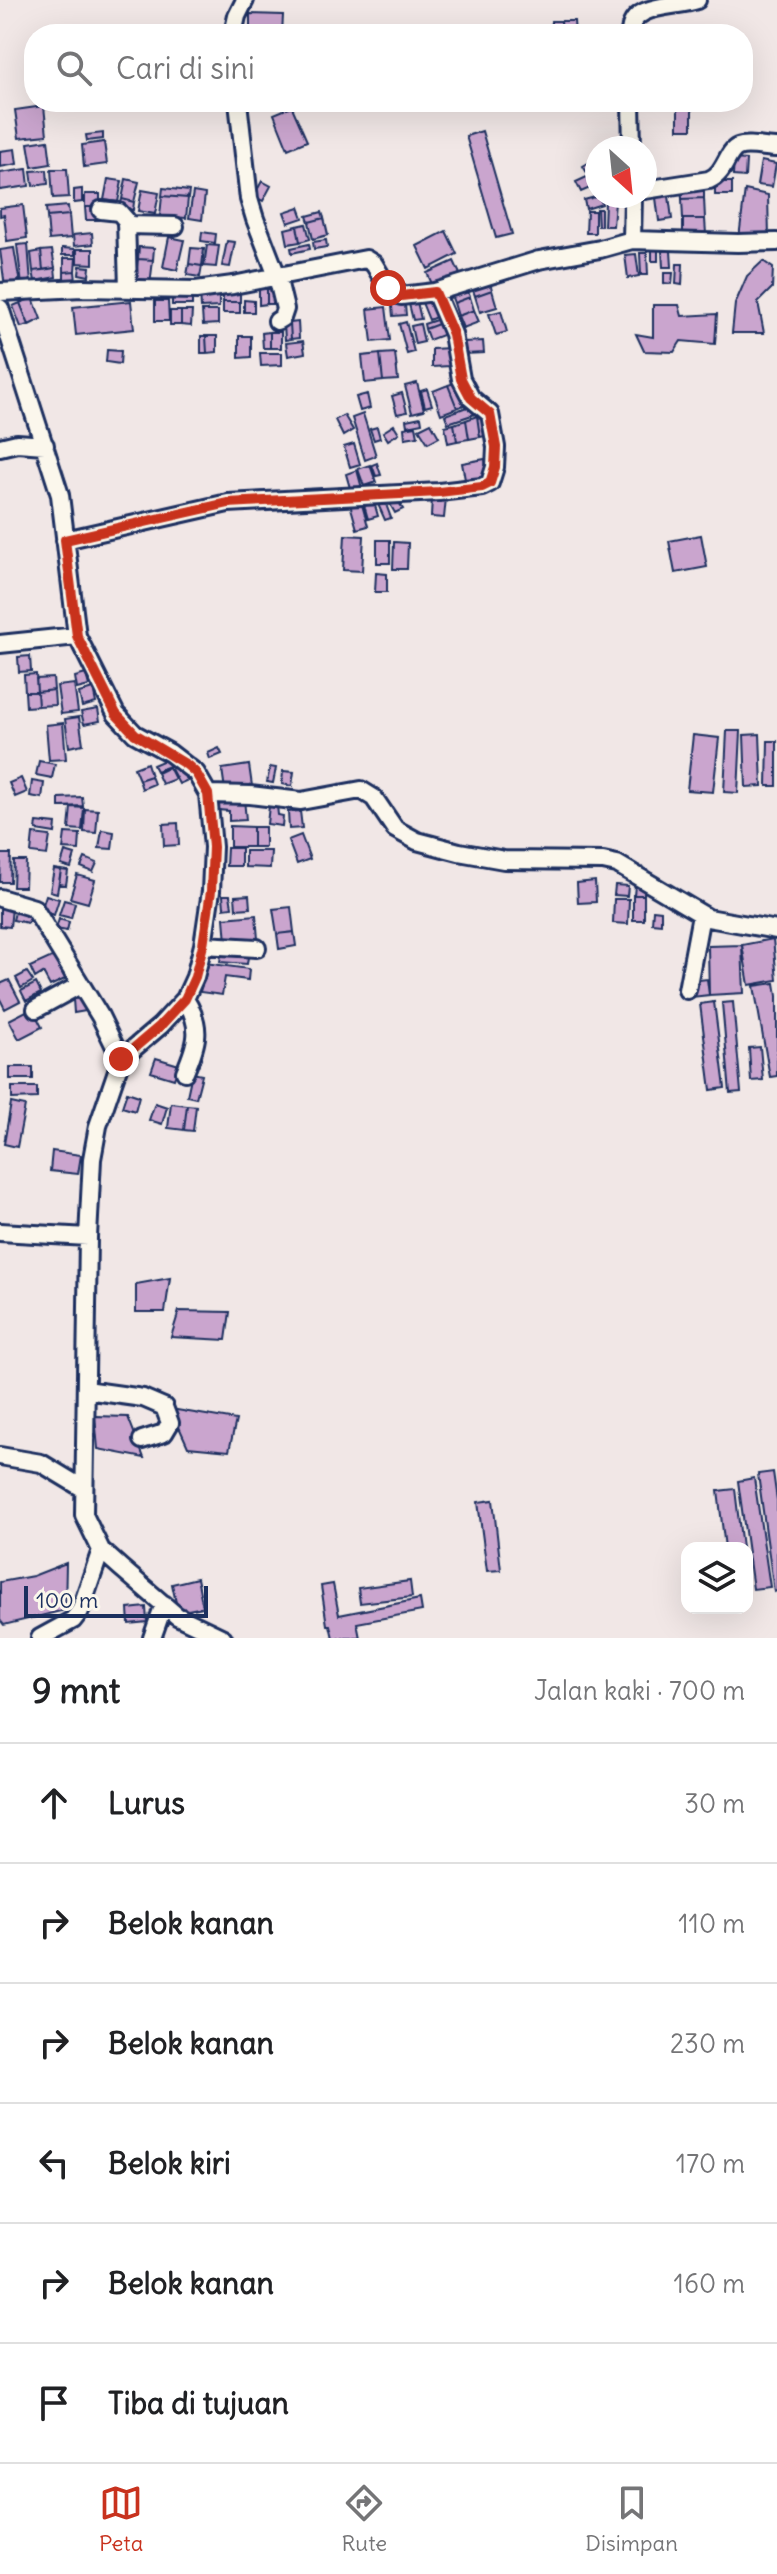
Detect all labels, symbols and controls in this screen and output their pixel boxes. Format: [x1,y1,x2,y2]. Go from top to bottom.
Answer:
search box [24,24,753,112]
icon: search [52,46,96,90]
text: Cari di sini [116,49,255,87]
north arrow [585,136,657,208]
route start [370,270,406,306]
route end [103,1041,139,1077]
map controls [681,1542,753,1614]
button: layers [681,1542,753,1614]
scale bar [24,1582,208,1618]
text: 100 m [36,1586,98,1614]
text: 9 mnt [32,1669,120,1712]
text: Jalan kaki · 700 m [534,1674,745,1707]
icon: ahead [32,1781,76,1825]
text: Lurus [108,1784,185,1822]
text: 30 m [684,1787,745,1820]
icon: right [32,1901,76,1945]
text: Belok kanan [108,1904,274,1942]
text: 110 m [678,1907,745,1940]
icon: right [32,2021,76,2065]
text: Belok kanan [108,2024,274,2062]
text: 230 m [670,2027,745,2060]
icon: left [32,2141,76,2185]
text: Belok kiri [108,2144,231,2182]
text: 170 m [676,2147,745,2180]
icon: right [32,2261,76,2305]
text: Belok kanan [108,2264,274,2302]
text: 160 m [674,2267,745,2300]
icon: arrive [32,2381,76,2425]
text: Tiba di tujuan [108,2384,289,2422]
tab: Peta [99,2481,143,2557]
tab: Rute [341,2481,387,2557]
tab: Disimpan [585,2481,678,2557]

